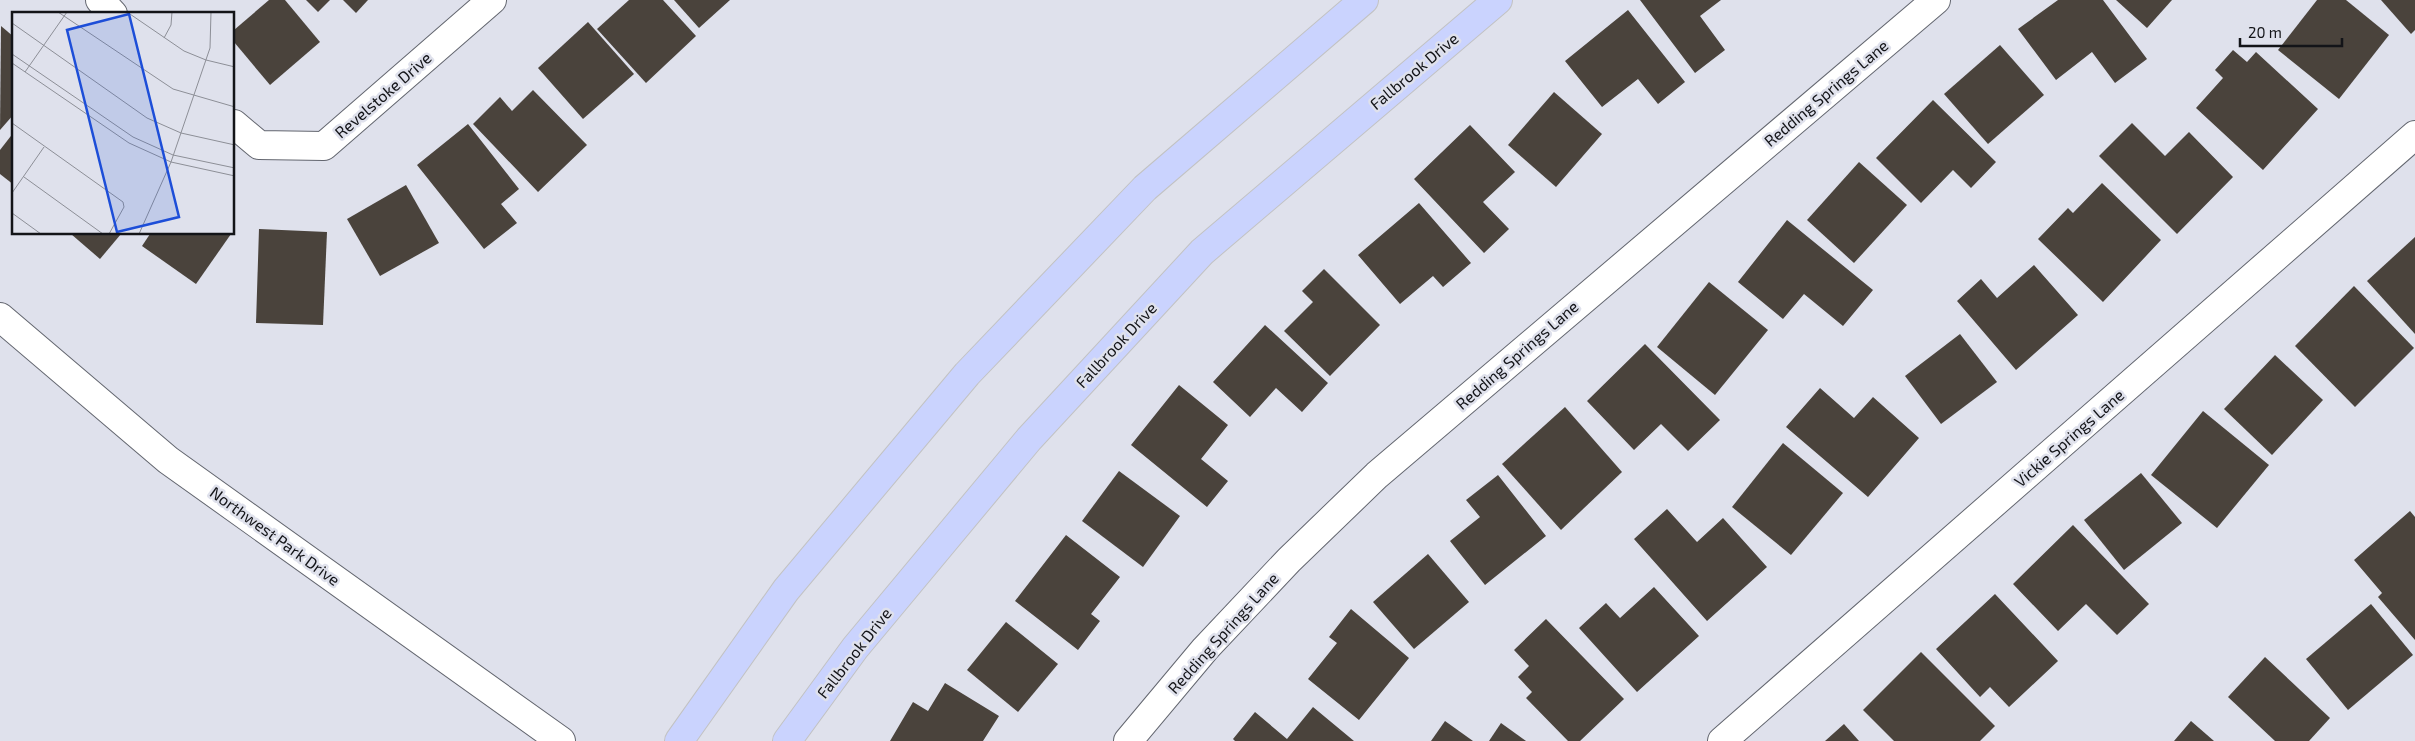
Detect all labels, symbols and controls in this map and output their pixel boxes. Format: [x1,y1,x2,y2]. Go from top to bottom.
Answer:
inset map [12,12,235,235]
scale bar [2240,15,2342,47]
text: 20 m [2248,23,2282,41]
street label: Fallbrook Drive [1366,28,1462,113]
street label: Redding Springs Lane [1760,35,1892,150]
street label: Revelstoke Drive [331,48,435,142]
street label: Redding Springs Lane [1452,296,1582,413]
street label: Fallbrook Drive [1071,298,1160,391]
street label: Vickie Springs Lane [2010,385,2127,490]
street label: Northwest Park Drive [207,482,344,589]
street label: Redding Springs Lane [1163,568,1282,697]
street label: Fallbrook Drive [812,604,895,702]

